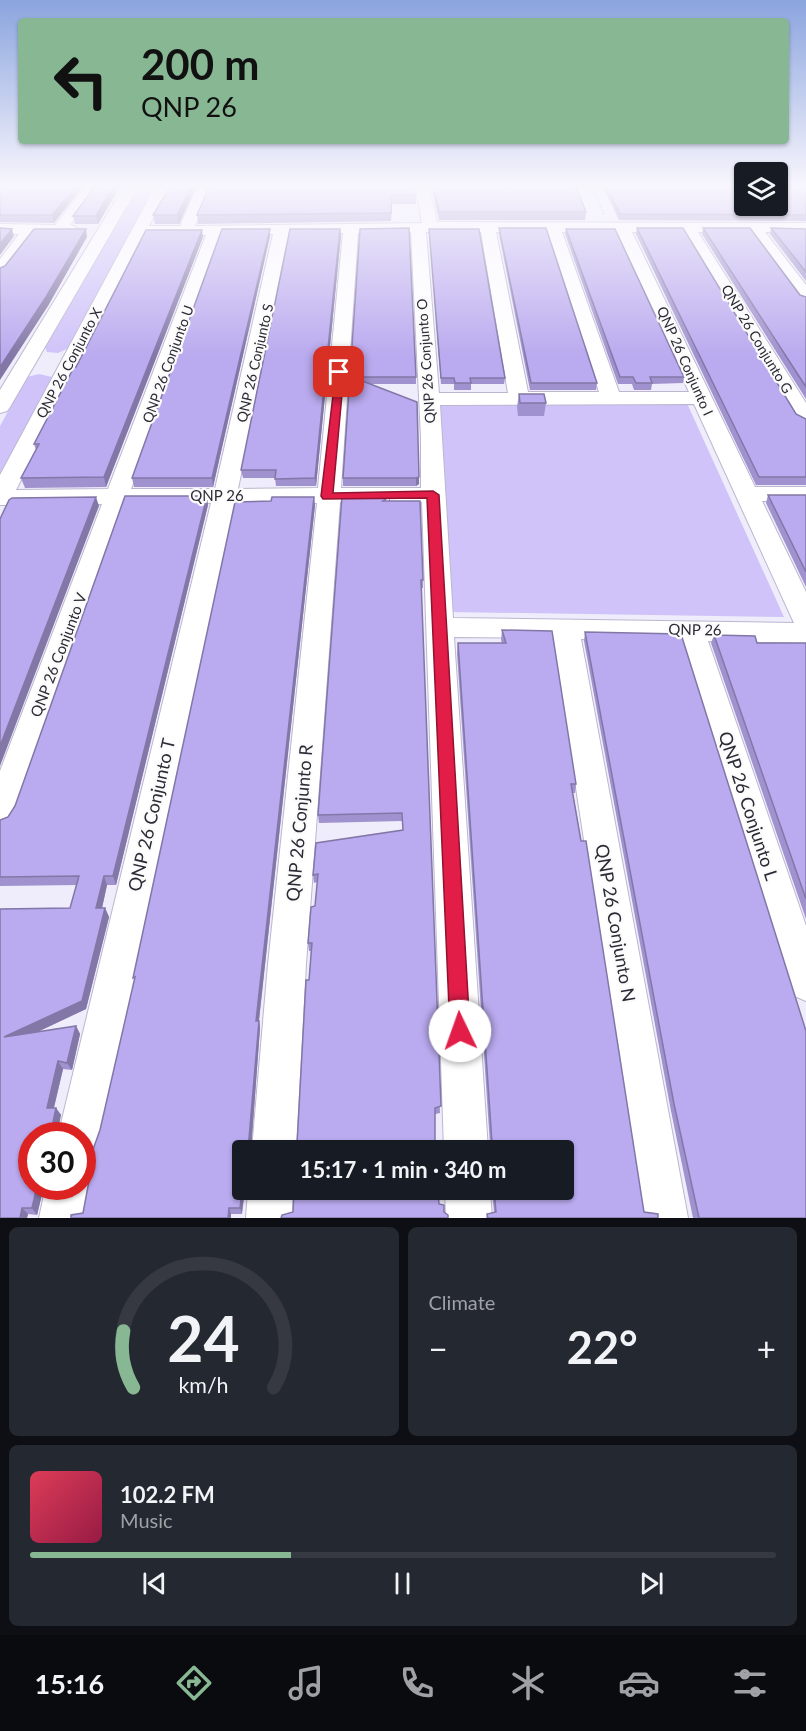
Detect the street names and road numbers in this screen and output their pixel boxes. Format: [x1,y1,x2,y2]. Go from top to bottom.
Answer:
street label: QNP 26 Conjunto G [718,281,797,396]
street label: QNP 26 Conjunto O [413,298,438,424]
street label: QNP 26 Conjunto S [233,302,276,424]
street label: QNP 26 Conjunto U [138,303,197,425]
street label: QNP 26 Conjunto I [654,304,717,418]
street label: QNP 26 Conjunto X [32,305,105,421]
street label: QNP 26 [190,486,244,504]
street label: QNP 26 Conjunto V [26,589,90,719]
street label: QNP 26 [668,620,722,638]
street label: QNP 26 Conjunto L [714,728,783,883]
street label: QNP 26 Conjunto T [123,736,179,893]
street label: QNP 26 Conjunto R [281,743,317,902]
street label: QNP 26 Conjunto N [591,842,641,1003]

